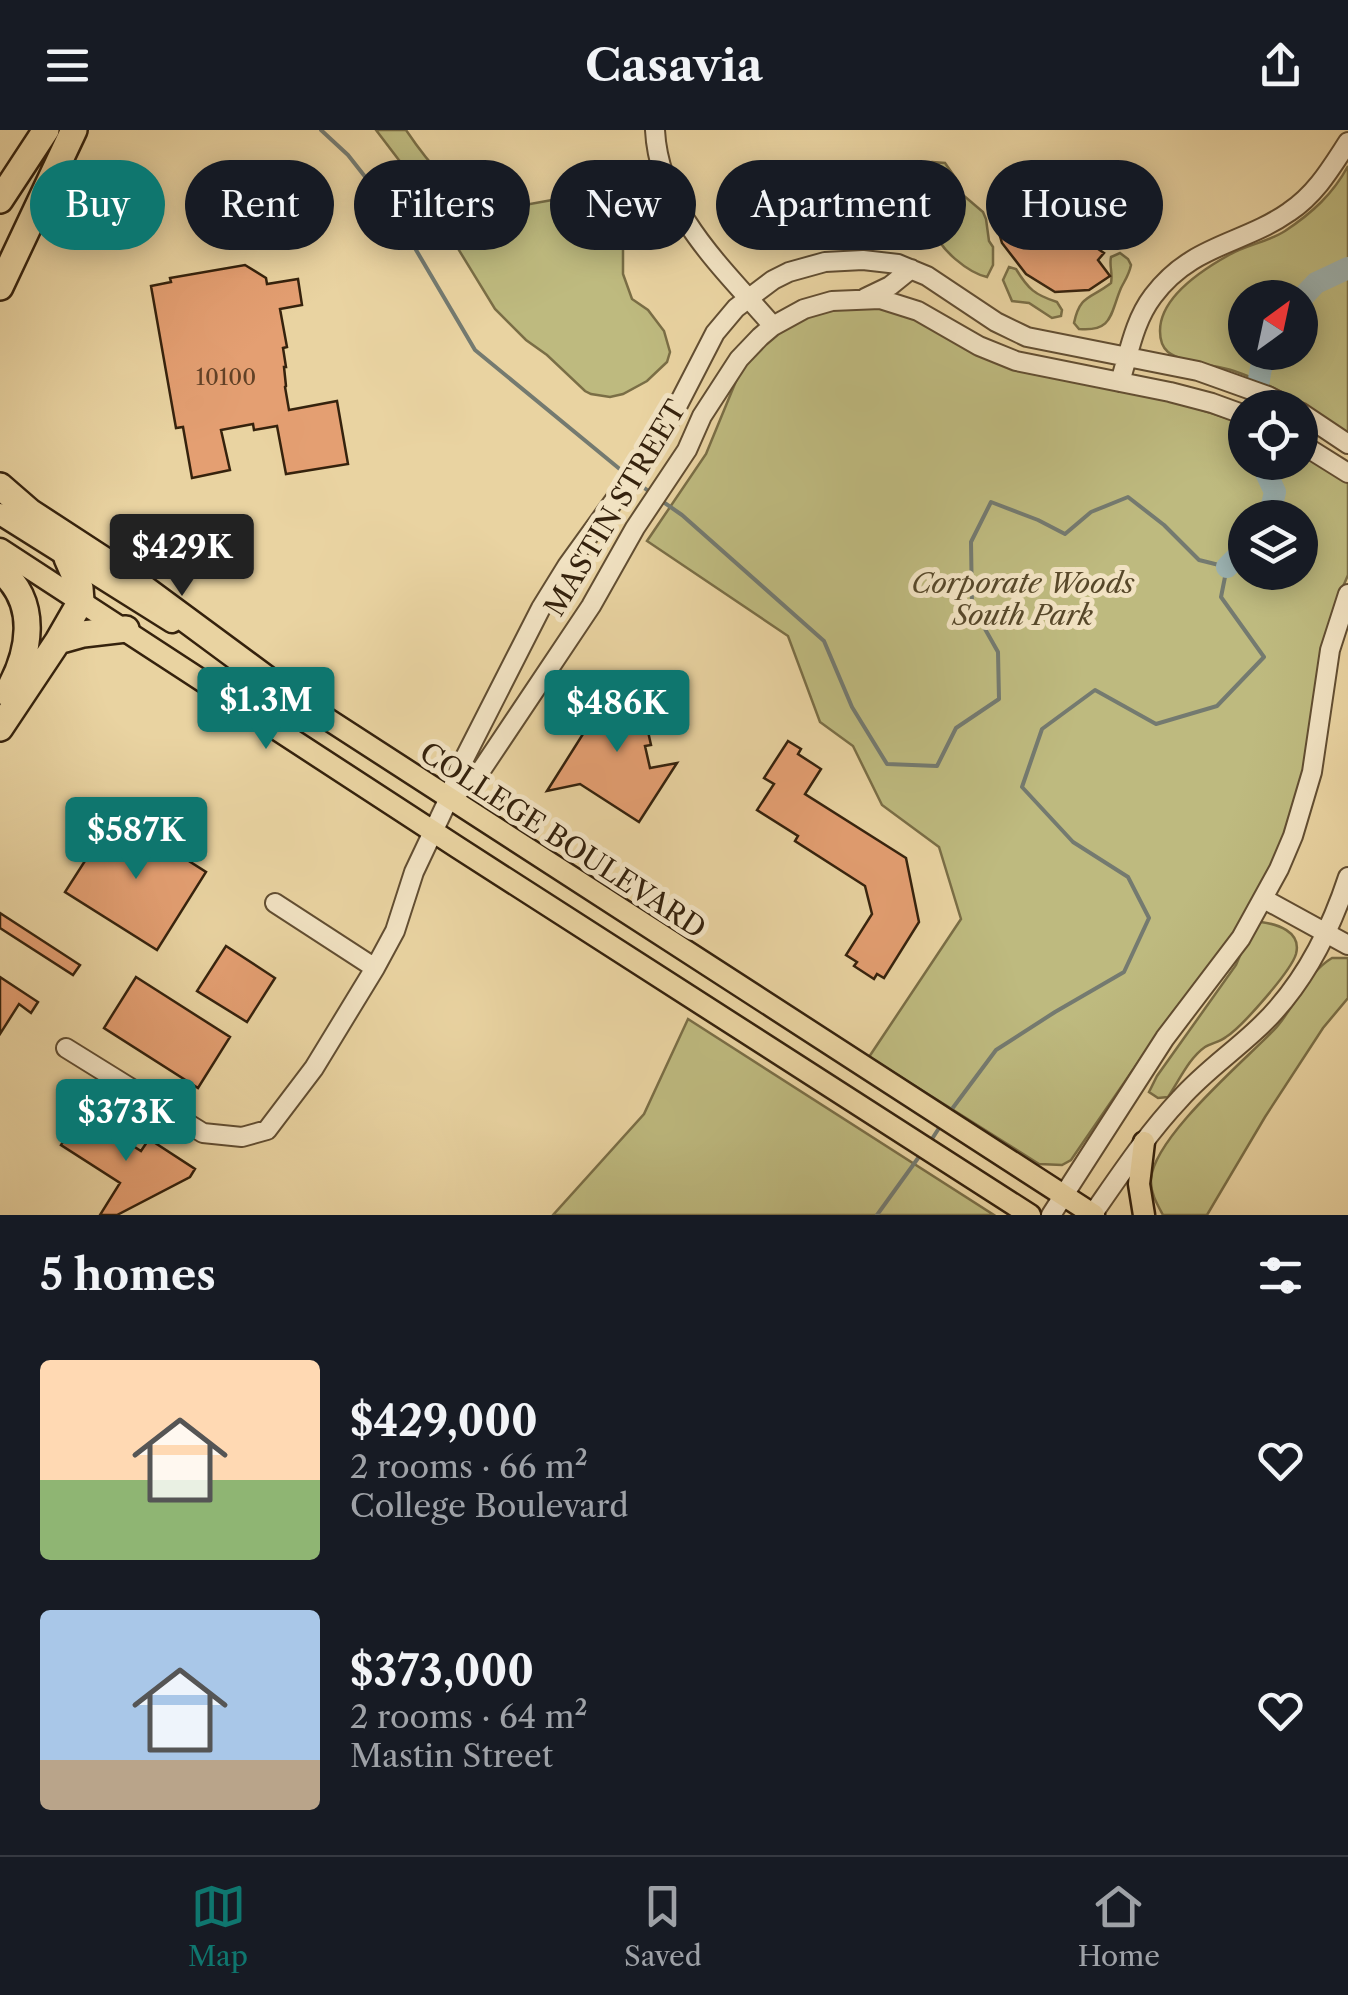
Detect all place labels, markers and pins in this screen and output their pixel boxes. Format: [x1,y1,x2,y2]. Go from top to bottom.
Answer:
pin: $429K [112,514,252,599]
pin: $1.3M [196,667,336,752]
pin: $486K [547,670,687,755]
pin: $587K [66,797,206,882]
pin: $373K [56,1079,196,1164]

